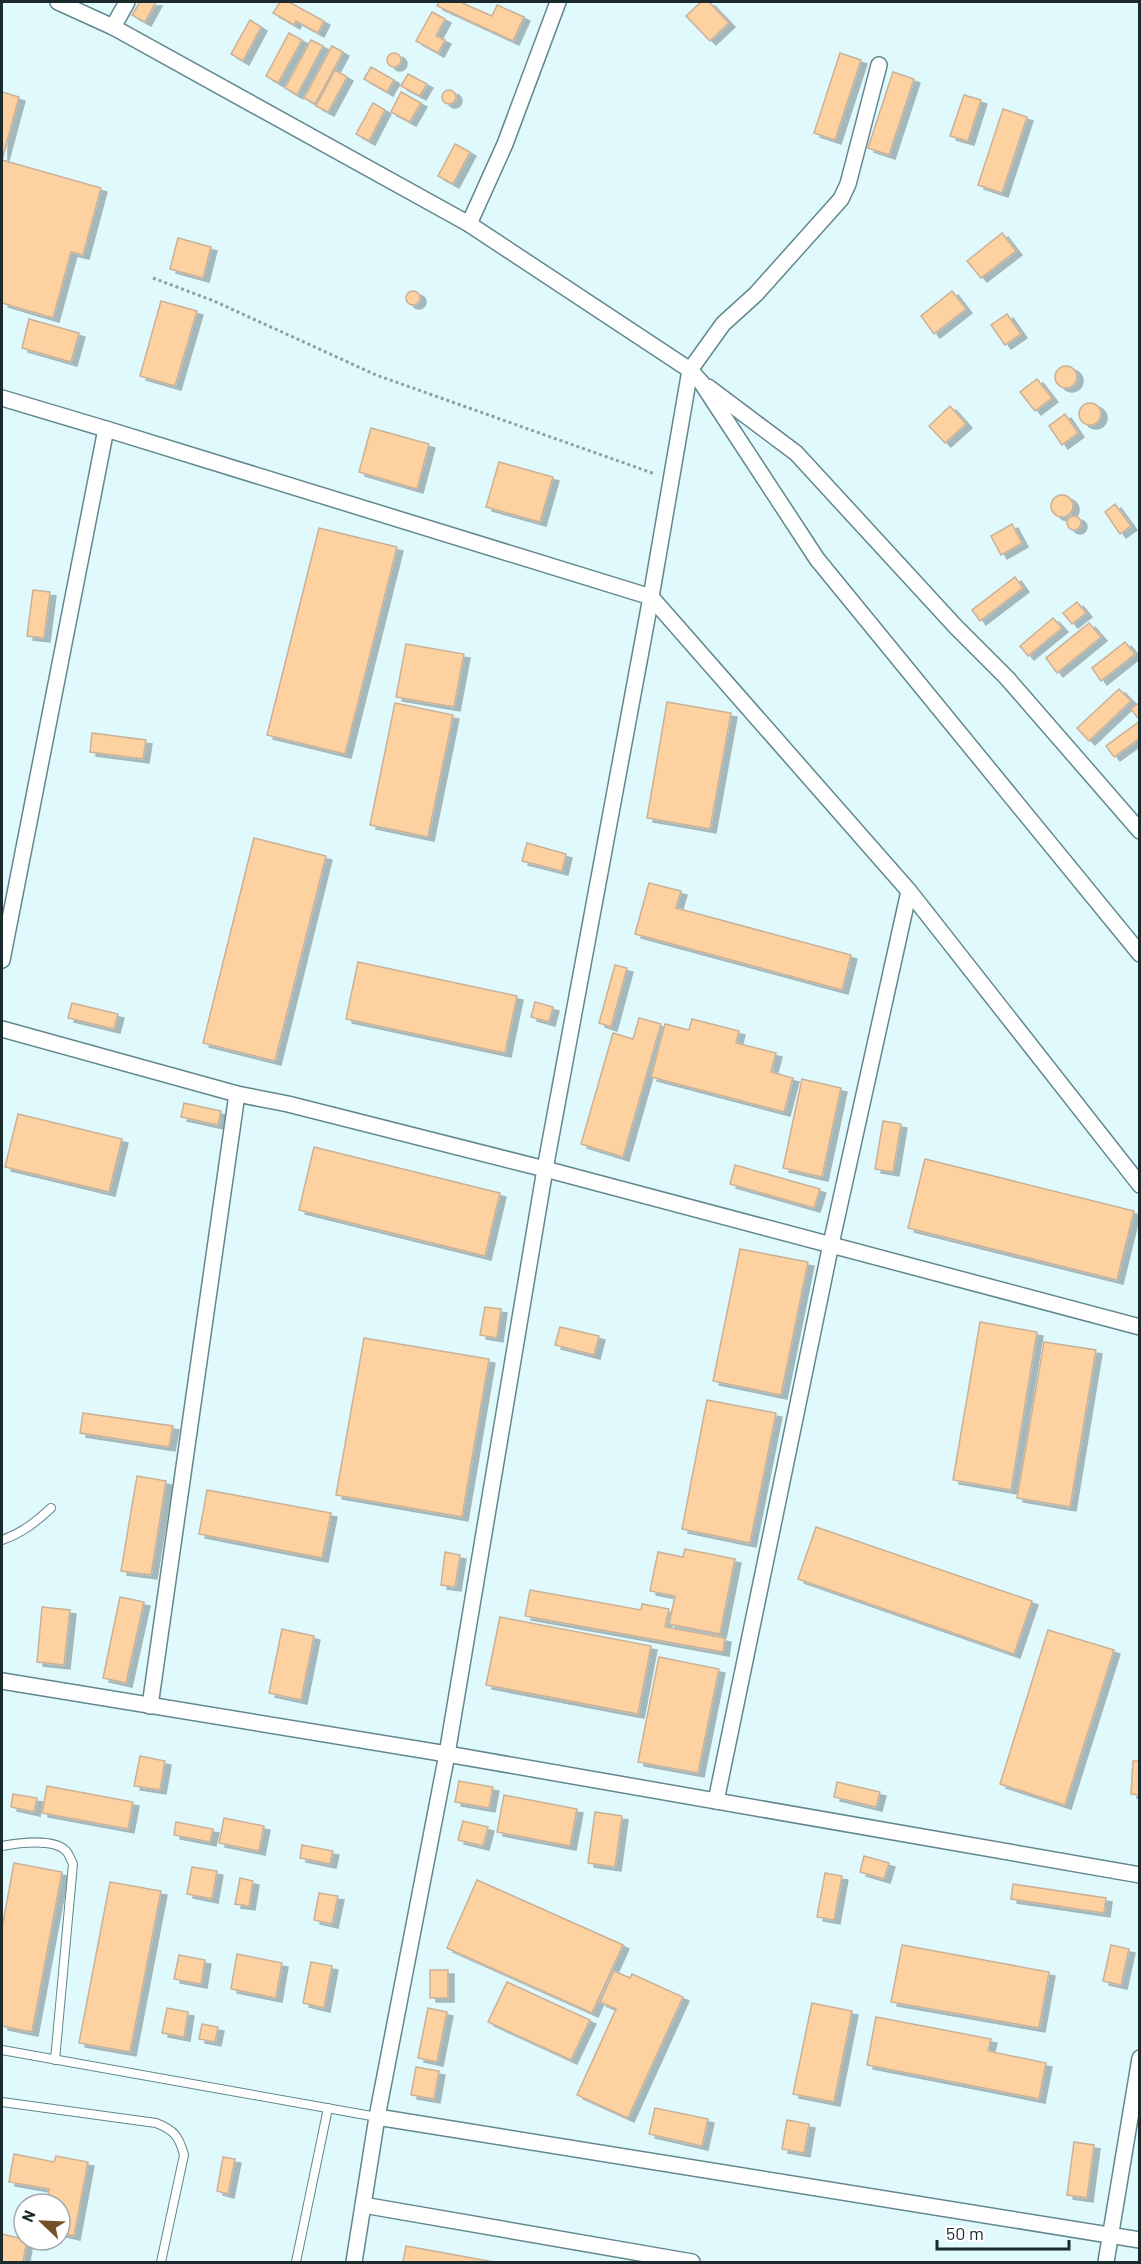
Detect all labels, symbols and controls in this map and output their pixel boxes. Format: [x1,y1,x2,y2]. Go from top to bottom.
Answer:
north arrow [12,2192,72,2252]
text: N [17,2207,39,2225]
scale bar [937,2213,1069,2251]
text: 50 m [946,2222,984,2244]

